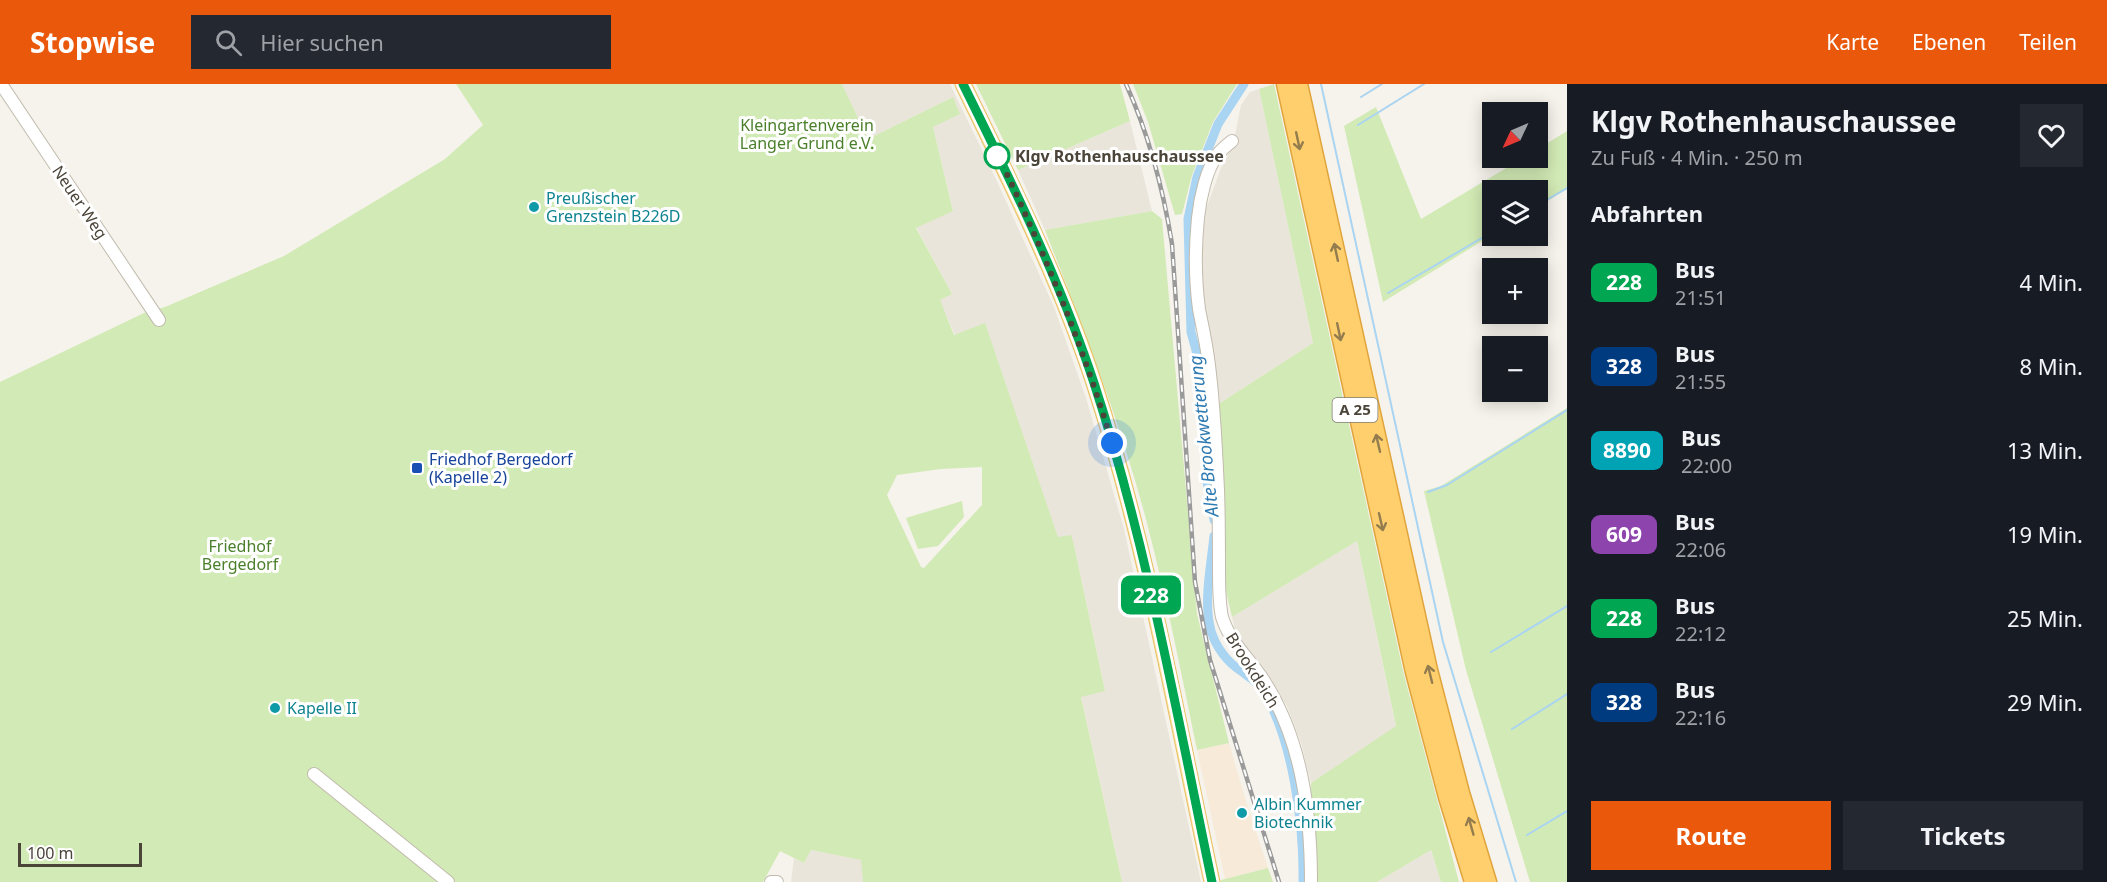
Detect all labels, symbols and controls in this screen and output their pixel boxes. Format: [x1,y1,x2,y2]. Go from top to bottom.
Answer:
search box [191,15,611,69]
text: Stopwise [30,23,155,61]
icon: search [212,26,245,59]
text: Hier suchen [260,27,384,57]
text: Karte [1826,28,1879,56]
text: Ebenen [1912,28,1986,56]
text: Teilen [2019,28,2077,56]
north arrow [1482,102,1548,168]
map controls [1482,102,1548,402]
text: Klgv Rothenhauschaussee [1591,102,1956,140]
button: heart [2020,104,2083,167]
park label: Kleingartenverein Langer Grund e.V. [740,114,874,154]
one-way arrow [1292,131,1304,150]
marker: Klgv Rothenhauschaussee [984,143,1010,169]
text: Zu Fuß · 4 Min. · 250 m [1591,144,1803,171]
place label: Klgv Rothenhauschaussee [1015,145,1224,167]
street label: Neuer Weg [47,161,113,243]
button: layers [1482,180,1548,246]
place label: Preußischer Grenzstein B226D [546,187,681,227]
text: Abfahrten [1591,198,1703,228]
marker: Preußischer Grenzstein B226D [527,200,541,214]
one-way arrow [1330,243,1341,263]
text: Bus [1675,254,1715,284]
button: + [1482,258,1548,324]
text: 4 Min. [2020,267,2083,297]
text: 228 [1606,268,1642,296]
text: 21:51 [1675,284,1726,311]
one-way arrow [1333,322,1345,341]
button: − [1482,336,1548,402]
text: Bus [1675,338,1715,368]
text: 8 Min. [2020,351,2083,381]
text: 328 [1606,352,1642,380]
water label: Alte Brookwetterung [1183,354,1224,520]
text: 21:55 [1675,368,1726,395]
road number: A 25 [1332,398,1378,422]
text: Bus [1681,422,1721,452]
your location [1097,428,1127,458]
one-way arrow [1371,434,1383,453]
text: 13 Min. [2007,435,2083,465]
text: 8890 [1603,436,1651,464]
place label: Friedhof Bergedorf (Kapelle 2) [429,448,574,488]
text: 22:00 [1681,452,1732,479]
marker: Friedhof Bergedorf (Kapelle 2) [410,461,424,475]
text: Bus [1675,506,1715,536]
one-way arrow [1375,512,1387,531]
text: 19 Min. [2007,519,2083,549]
text: 609 [1606,520,1642,548]
park label: Friedhof Bergedorf [202,535,280,575]
text: 22:06 [1675,536,1726,563]
line badge: 228 [1116,576,1186,614]
text: 228 [1133,581,1169,609]
text: Bus [1675,590,1715,620]
text: 25 Min. [2007,603,2083,633]
text: 228 [1606,604,1642,632]
text: 22:12 [1675,620,1726,647]
street label: Brookdeich [1221,628,1285,712]
one-way arrow [1423,665,1435,684]
text: Bus [1675,674,1715,704]
text: 29 Min. [2007,687,2083,717]
text: 328 [1606,688,1642,716]
place label: Kapelle II [287,697,357,719]
marker: Kapelle II [268,701,282,715]
text: 22:16 [1675,704,1726,731]
place label: Albin Kummer Biotechnik [1254,793,1362,833]
button: Route [1591,801,1831,870]
button: Tickets [1843,801,2083,870]
marker: Albin Kummer Biotechnik [1235,806,1249,820]
one-way arrow [1465,817,1476,836]
scale bar [18,840,142,868]
text: 100 m [27,842,74,864]

